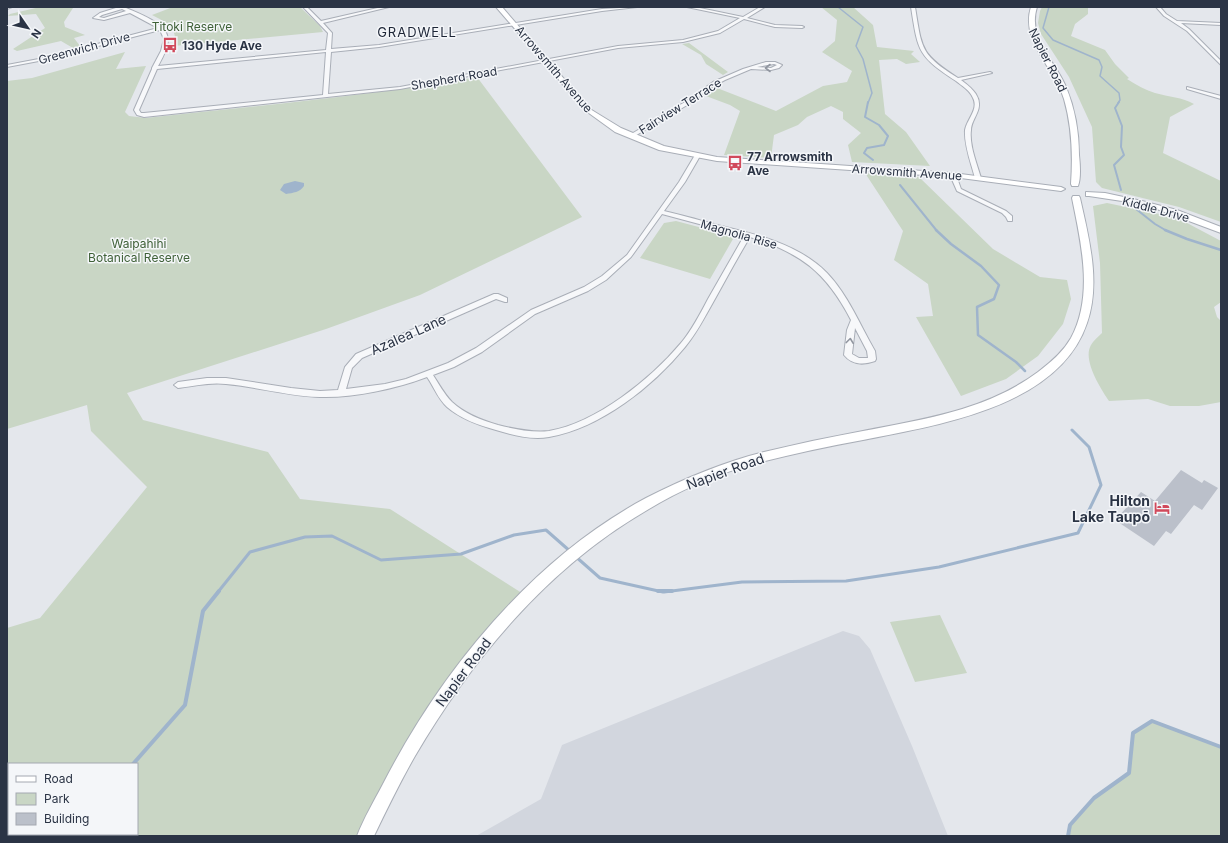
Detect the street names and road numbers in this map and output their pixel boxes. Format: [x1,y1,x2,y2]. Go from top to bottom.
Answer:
street label: Arrowsmith Avenue [512,22,596,116]
street label: Napier Road [1025,25,1071,95]
street label: Greenwich Drive [37,29,131,67]
street label: Shepherd Road [410,63,498,93]
street label: Fairview Terrace [636,75,724,137]
street label: Arrowsmith Avenue [851,161,963,183]
street label: Kiddle Drive [1121,193,1191,225]
street label: Magnolia Rise [699,216,779,252]
street label: Azalea Lane [368,310,448,358]
street label: Napier Road [684,449,766,493]
street label: Napier Road [432,634,494,710]

